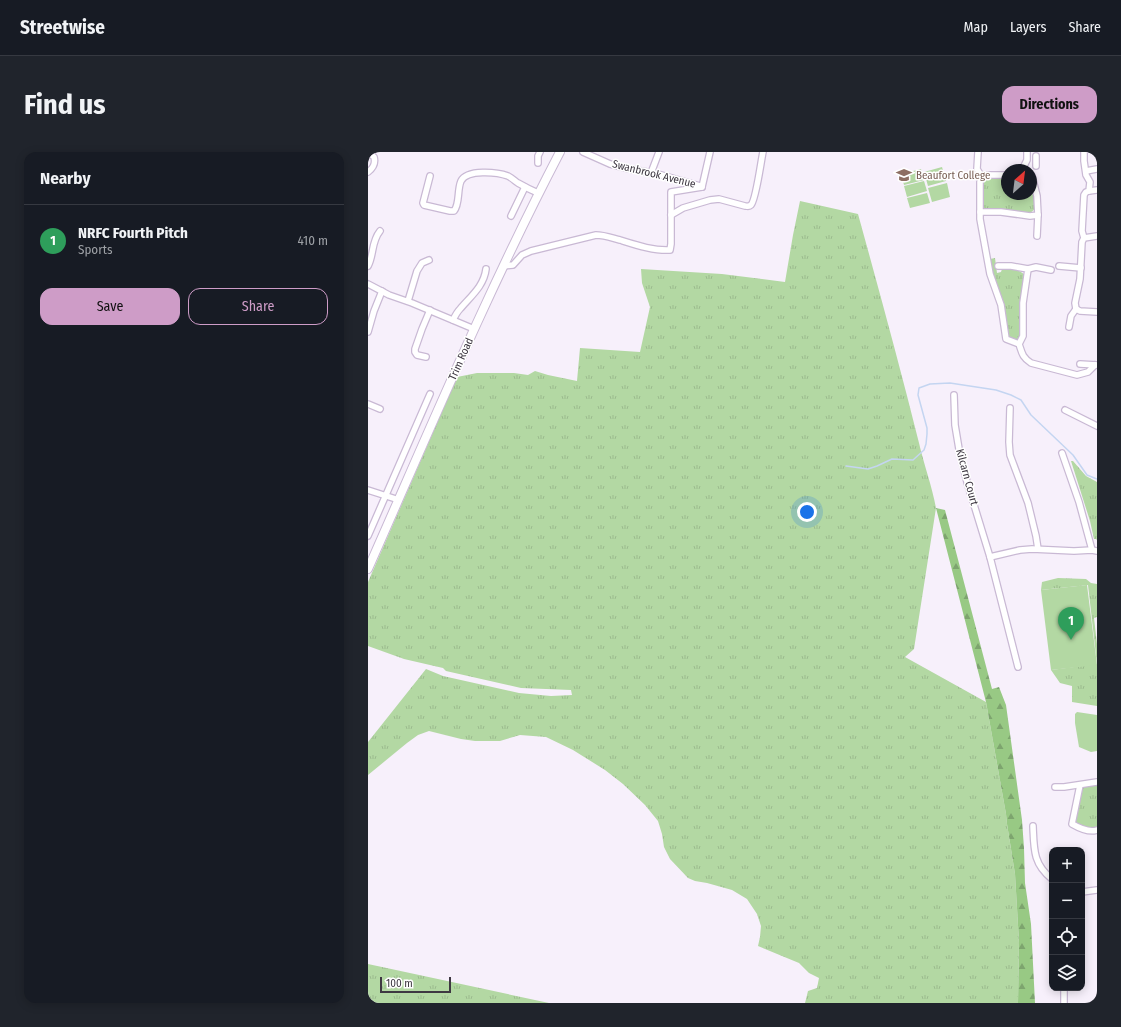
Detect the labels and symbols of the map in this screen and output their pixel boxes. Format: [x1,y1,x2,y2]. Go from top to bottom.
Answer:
street label: Swanbrook Avenue [611,157,697,191]
north arrow [1001,164,1037,200]
school or university icon: Beaufort College [895,166,913,184]
place label: Beaufort College [916,169,990,182]
street label: Trim Road [446,336,476,382]
street label: Kilcarn Court [953,447,981,507]
your location [797,502,817,522]
pin: 1 [1058,607,1084,640]
scale bar [380,975,451,994]

